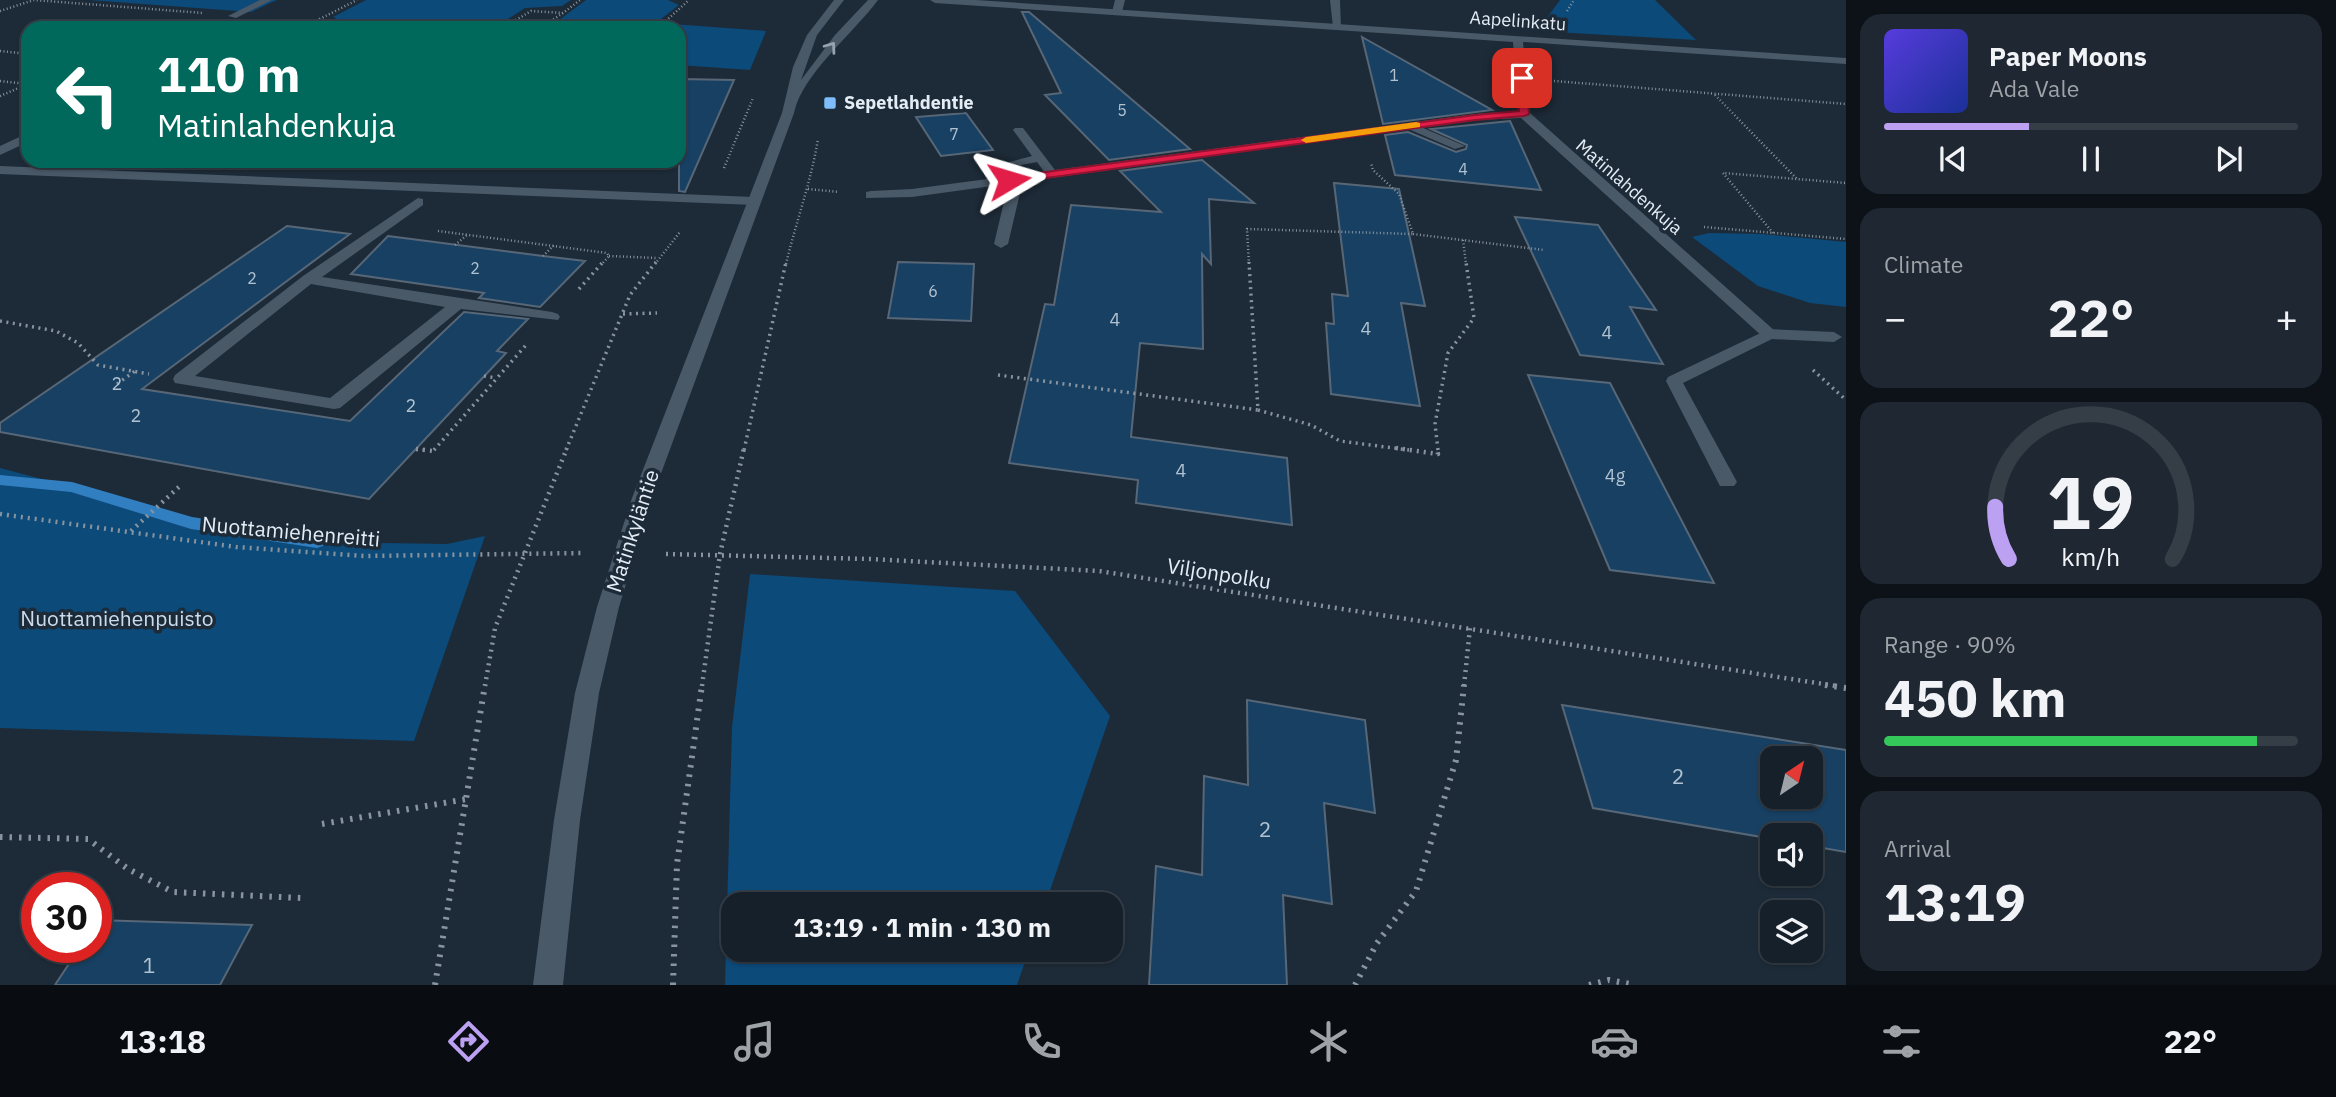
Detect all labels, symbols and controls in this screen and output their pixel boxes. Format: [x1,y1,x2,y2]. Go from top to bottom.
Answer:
street label: Aapelinkatu [1469,6,1567,35]
text: Paper Moons [1989,39,2147,73]
text: 110 m [157,42,301,105]
one-way arrow [823,42,836,54]
pin [1492,48,1552,108]
icon: left [42,49,133,140]
icon: arrive [1503,59,1541,97]
house number: 1 [1389,65,1399,85]
text: Ada Vale [1989,73,2079,103]
place label: Sepetlahdentie [844,91,974,114]
marker: Sepetlahdentie [822,95,838,111]
house number: 5 [1117,100,1127,120]
text: Matinlahdenkuja [157,104,396,146]
house number: 7 [949,124,959,144]
street label: Matinlahdenkuja [1571,134,1688,240]
icon: previous [1934,140,1972,178]
icon: pause [2072,140,2110,178]
icon: next [2210,140,2248,178]
position arrow [972,143,1046,217]
house number: 4 [1458,159,1468,179]
text: Climate [1884,249,1963,279]
house number: 2 [470,258,480,278]
house number: 2 [247,268,257,288]
house number: 6 [928,281,938,301]
text: 22° [2048,284,2134,351]
text: − [1884,293,1907,342]
text: + [2275,293,2298,342]
house number: 4 [1110,308,1121,331]
house number: 4 [1361,317,1372,340]
house number: 4 [1602,321,1613,344]
house number: 2 [112,372,122,395]
house number: 2 [406,394,416,417]
house number: 2 [131,404,141,427]
text: 19 [2047,454,2135,549]
house number: 4 [1176,459,1187,482]
house number: 4g [1605,464,1626,487]
street label: Matinkyläntie [599,466,665,596]
street label: Nuottamiehenreitti [201,509,381,553]
text: km/h [2062,539,2120,572]
street label: Viljonpolku [1165,551,1273,595]
park label: Nuottamiehenpuisto [20,604,214,632]
text: Range · 90% [1884,629,2016,659]
text: 450 km [1884,664,2066,731]
north arrow [1760,746,1824,808]
map controls [1760,746,1823,963]
house number: 2 [1672,762,1684,790]
house number: 2 [1259,815,1271,843]
button: sound [1760,823,1823,886]
text: Arrival [1884,833,1951,863]
text: 13:19 [1884,868,2026,935]
speed limit sign: 30 [21,872,112,963]
button: layers [1760,900,1823,963]
text: 13:19 · 1 min · 130 m [793,910,1051,944]
house number: 1 [143,951,155,979]
icon: directions [444,1017,493,1066]
icon: music [730,1017,779,1066]
icon: phone [1017,1017,1066,1066]
icon: climate [1304,1017,1353,1066]
icon: car [1590,1017,1639,1066]
icon: filters [1877,1017,1926,1066]
text: 13:18 [119,1020,206,1062]
text: 22° [2164,1020,2217,1062]

